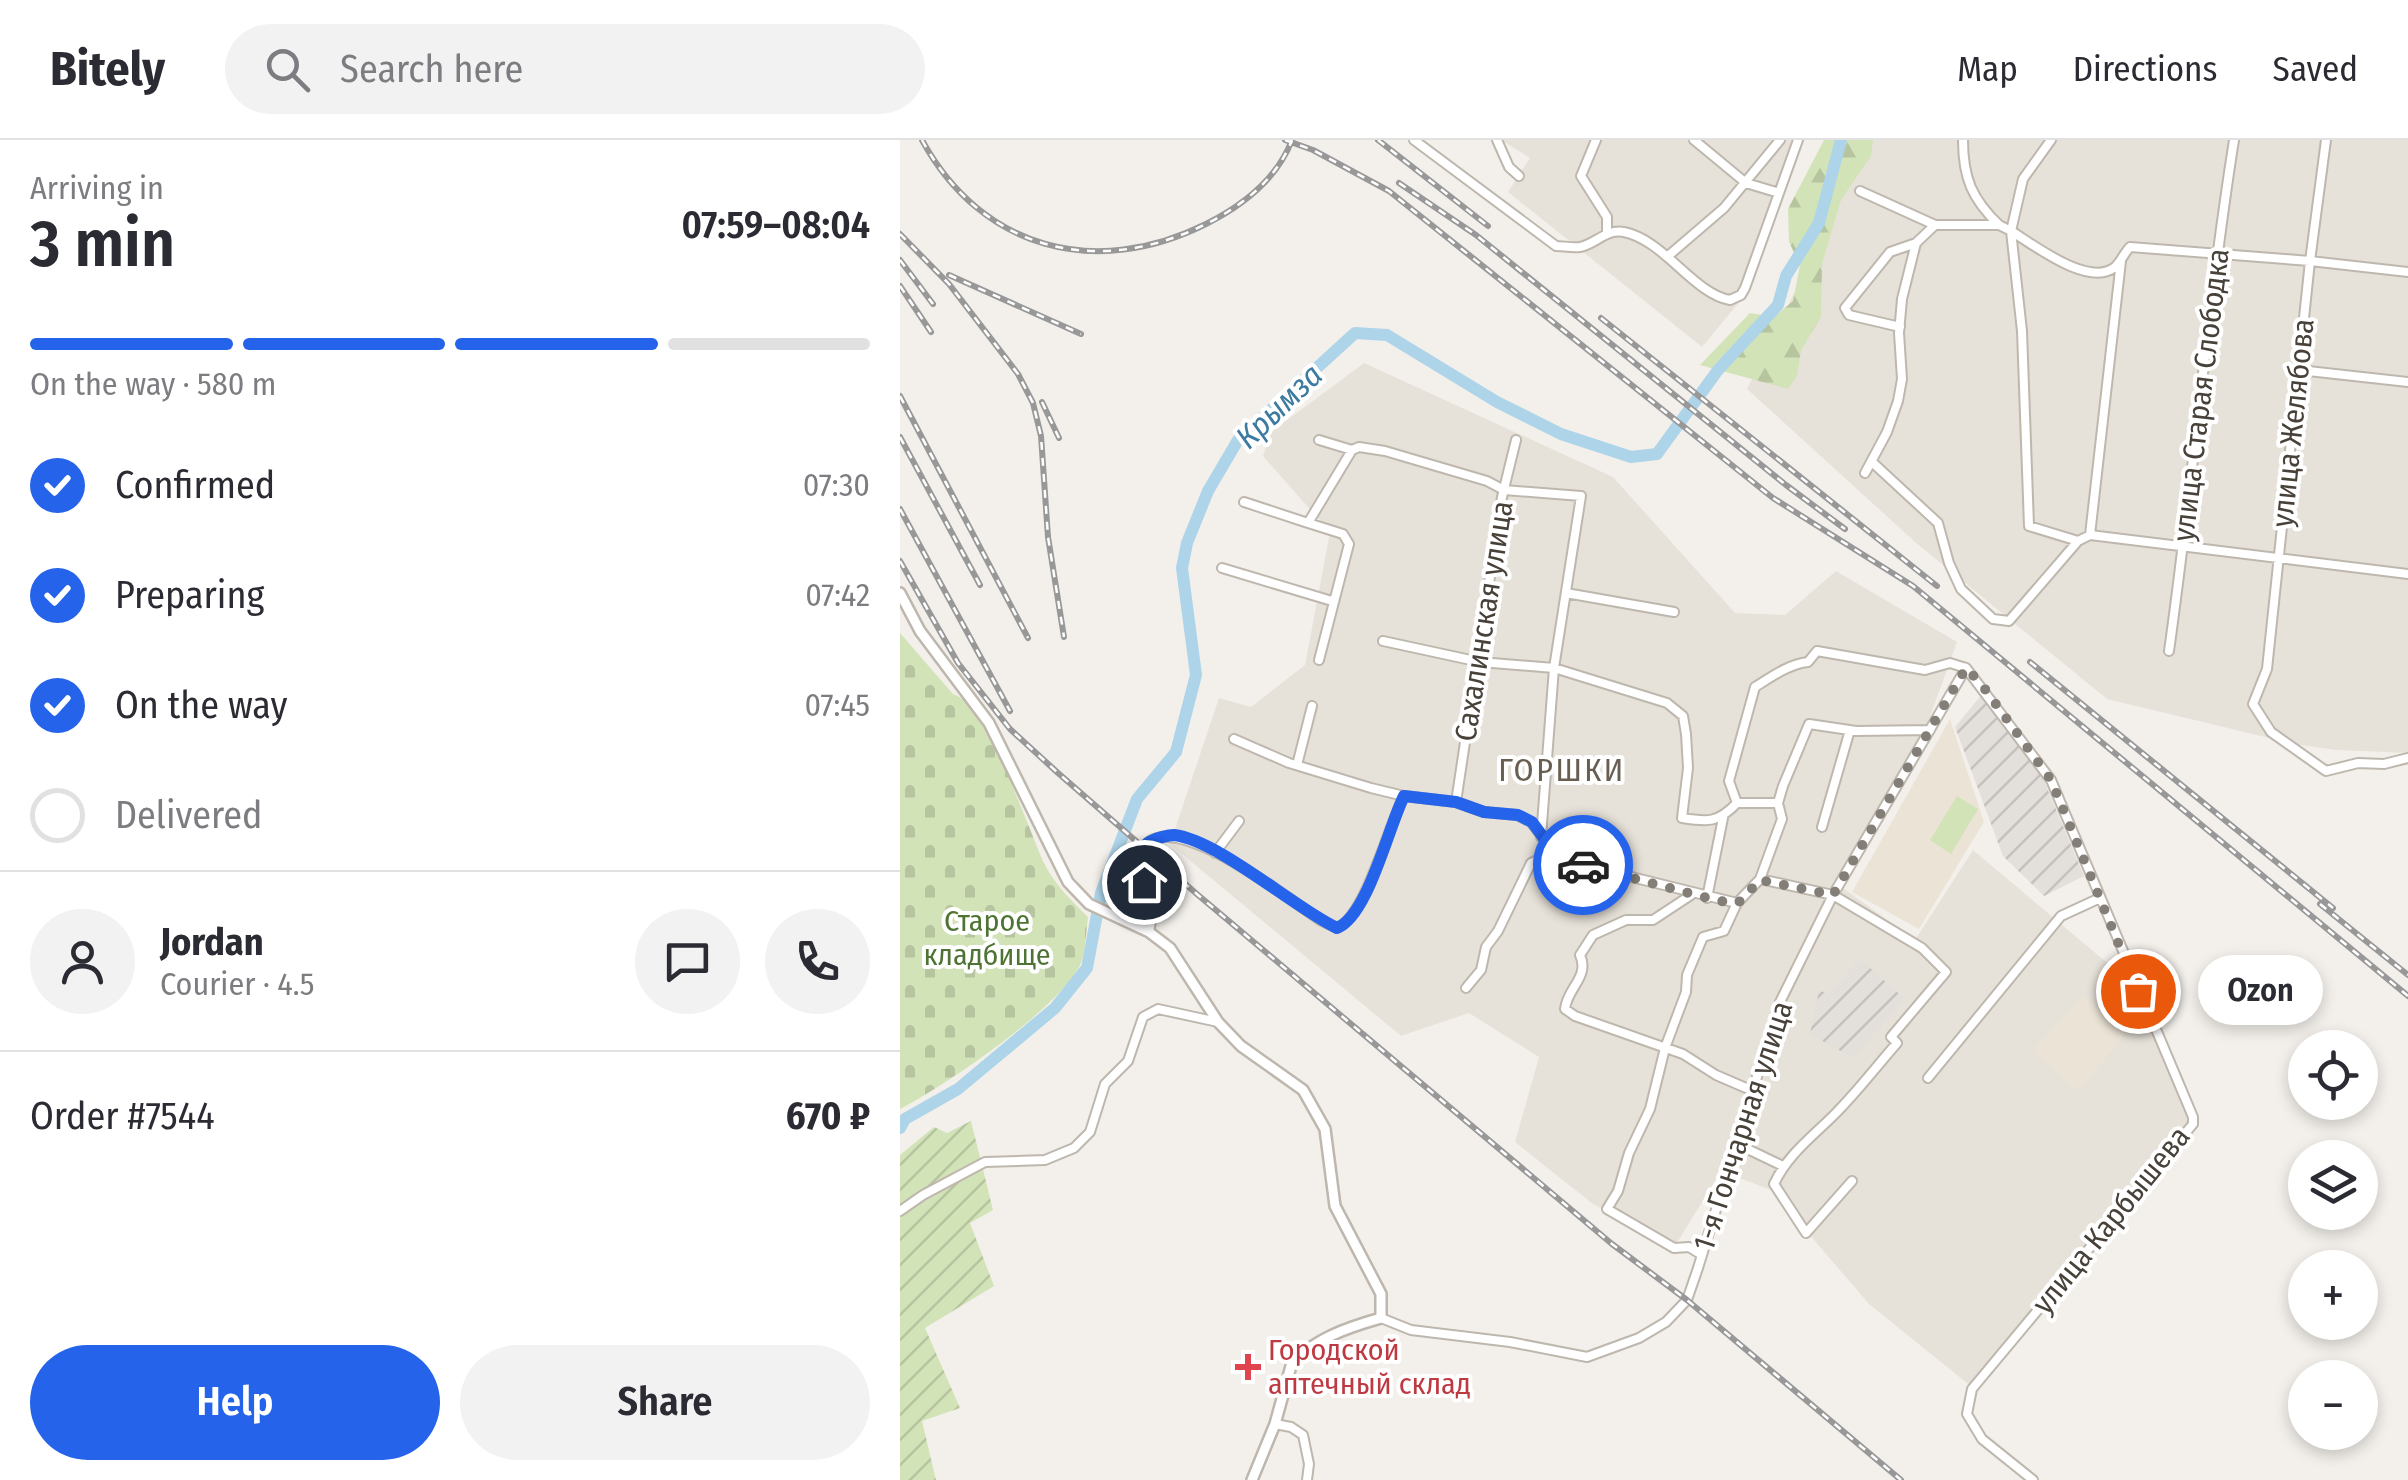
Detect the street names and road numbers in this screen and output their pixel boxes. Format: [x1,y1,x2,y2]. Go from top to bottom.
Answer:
street label: улица Старая Слободка [2165,246,2237,544]
street label: улица Желябова [2264,317,2322,529]
street label: Сахалинская улица [1447,498,1521,744]
street label: 1-я Гончарная улица [1686,997,1800,1255]
street label: улица Карбышева [2025,1119,2197,1321]

